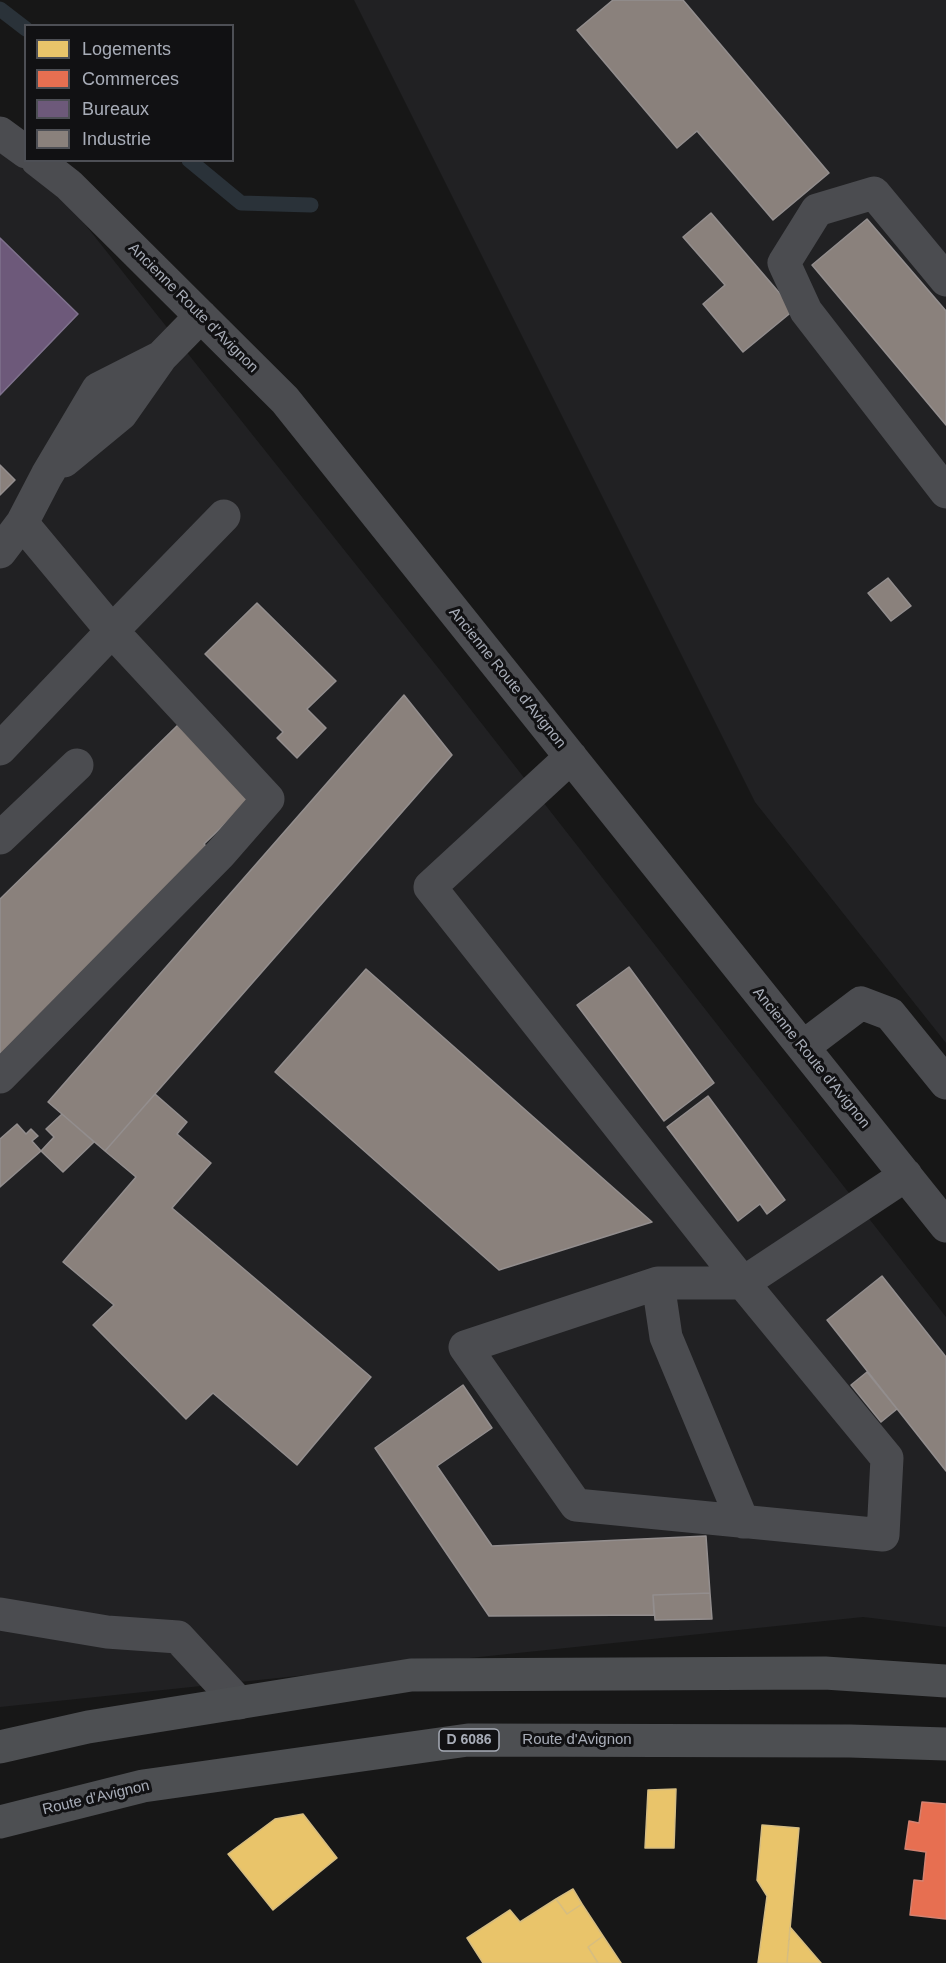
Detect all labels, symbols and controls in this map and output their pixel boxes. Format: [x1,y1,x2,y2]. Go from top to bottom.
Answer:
legend [24,24,234,162]
text: Logements [82,39,171,59]
text: Commerces [82,69,179,89]
text: Bureaux [82,99,149,119]
text: Industrie [82,129,151,149]
street label: Ancienne Route d'Avignon [124,239,262,377]
street label: Ancienne Route d'Avignon [445,604,569,752]
street label: Ancienne Route d'Avignon [749,984,873,1132]
road number: D 6086 [439,1729,499,1751]
street label: Route d'Avignon [522,1731,632,1749]
street label: Route d'Avignon [41,1777,151,1819]

